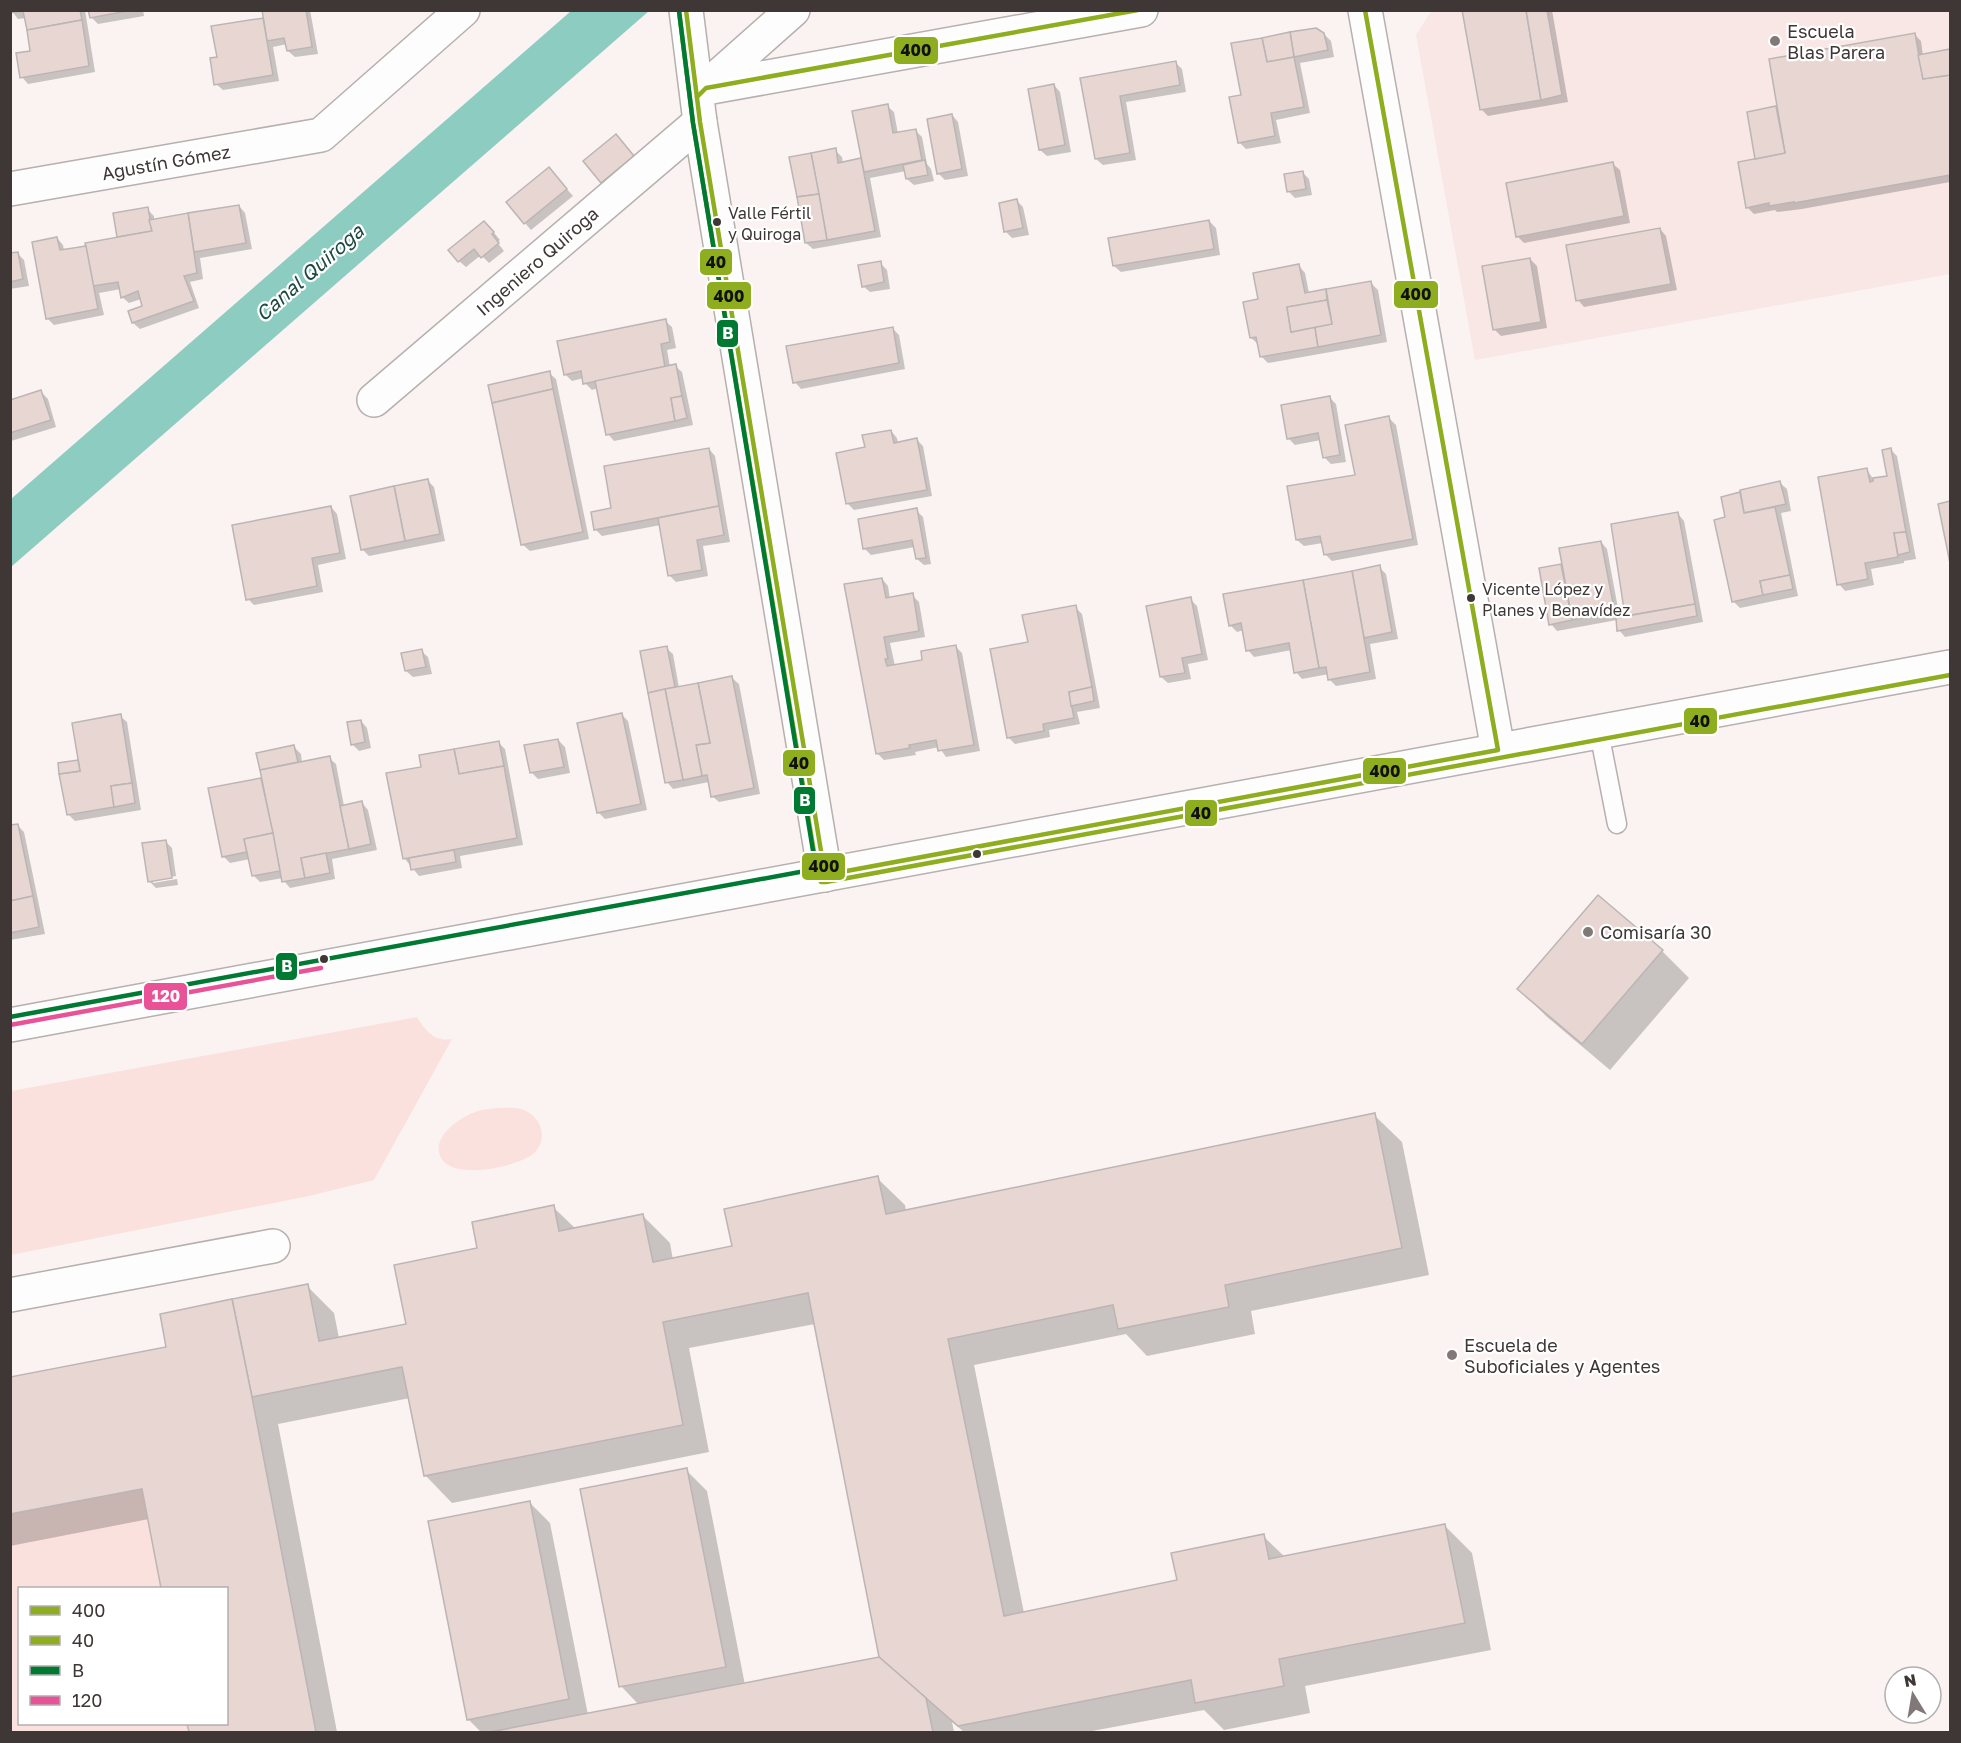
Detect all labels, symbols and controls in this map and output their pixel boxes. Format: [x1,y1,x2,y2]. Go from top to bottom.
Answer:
place label: Escuela Blas Parera [1787,20,1885,63]
marker: Escuela Blas Parera [1768,34,1782,48]
line badge: 400 [893,36,939,65]
text: 400 [901,40,931,60]
street label: Agustín Gómez [100,140,232,184]
street label: Ingeniero Quiroga [471,202,603,320]
place label: Valle Fértil y Quiroga [728,203,811,244]
marker: Valle Fértil y Quiroga [711,216,723,228]
water label: Canal Quiroga [250,218,369,326]
line badge: 40 [699,248,733,276]
text: 40 [706,252,726,272]
line badge: 400 [1393,280,1439,309]
line badge: 400 [706,281,752,310]
text: 400 [1401,284,1431,304]
text: 400 [714,286,744,306]
line badge: B [716,319,739,348]
text: B [722,323,734,343]
place label: Vicente López y Planes y Benavídez [1482,579,1630,620]
marker: Vicente López y Planes y Benavídez [1465,592,1477,604]
line badge: 40 [1683,707,1718,735]
text: 40 [1690,711,1710,731]
line badge: 40 [782,749,816,777]
text: 40 [789,753,809,773]
line badge: 400 [1362,757,1407,785]
text: 400 [1370,761,1400,781]
line badge: B [793,786,816,815]
text: B [799,790,811,810]
line badge: 40 [1184,799,1218,827]
text: 40 [1191,803,1211,823]
unlabelled marker [971,848,983,860]
line badge: 400 [801,852,846,881]
text: 400 [809,856,839,876]
place label: Comisaría 30 [1600,921,1712,943]
marker: Comisaría 30 [1581,925,1595,939]
line badge: B [275,952,298,981]
unlabelled marker [318,953,330,965]
text: B [281,956,293,976]
line badge: 120 [143,982,188,1011]
text: 120 [152,986,180,1006]
place label: Escuela de Suboficiales y Agentes [1464,1334,1660,1377]
marker: Escuela de Suboficiales y Agentes [1445,1348,1459,1362]
legend [18,1587,228,1725]
text: 400 [72,1599,105,1621]
text: 40 [72,1629,94,1651]
text: B [72,1659,84,1681]
north arrow [1883,1665,1943,1725]
text: N [1902,1669,1918,1691]
text: 120 [72,1689,102,1711]

